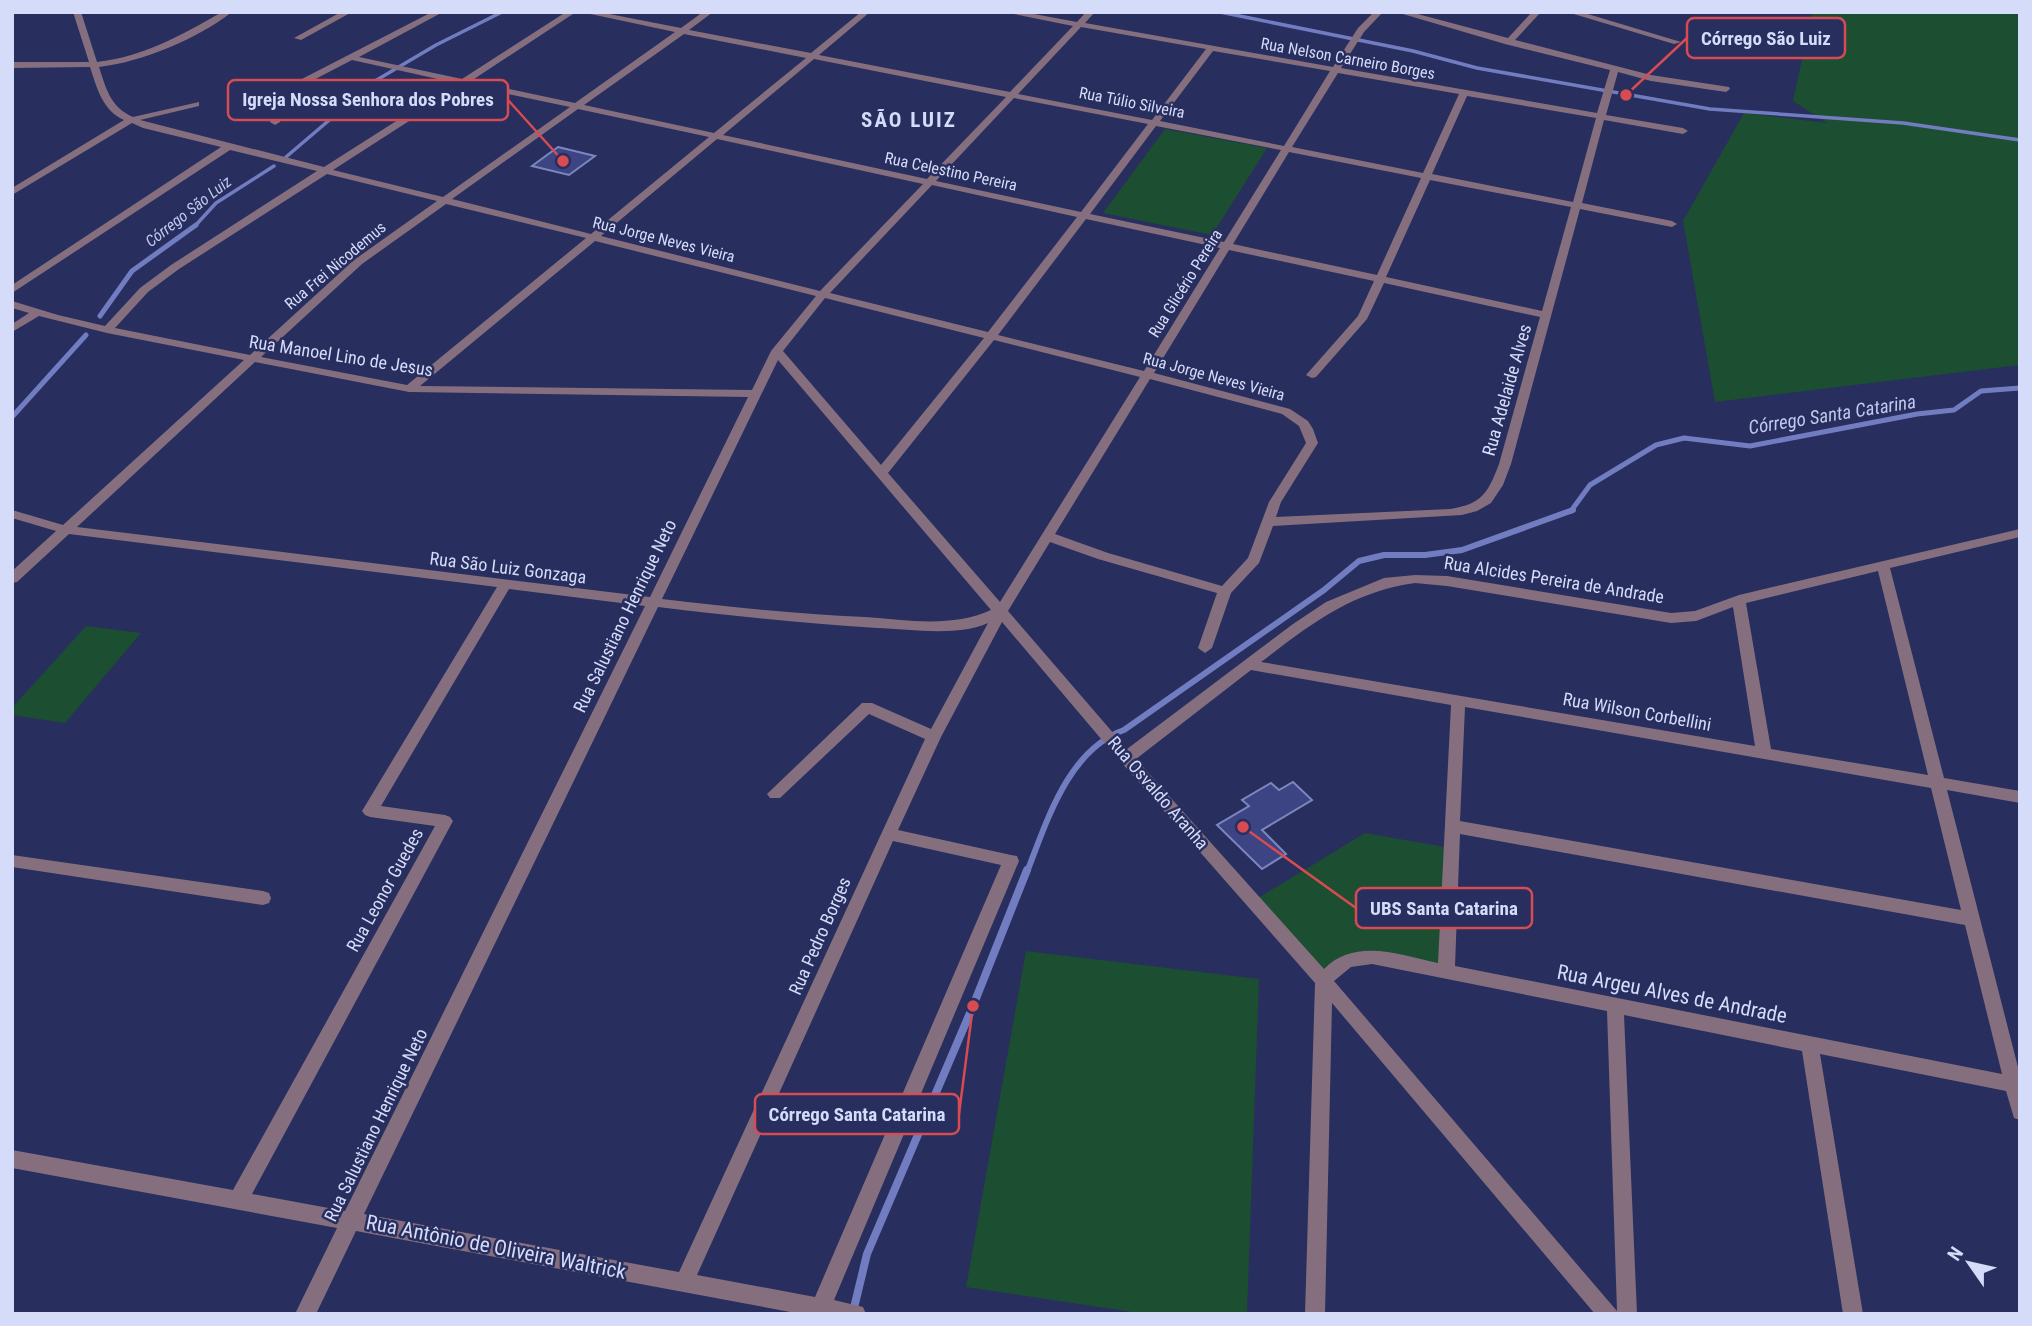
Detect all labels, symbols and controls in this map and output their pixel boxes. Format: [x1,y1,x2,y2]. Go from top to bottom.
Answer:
callout: Córrego São Luiz [1687,18,1845,58]
text: Córrego São Luiz [1701,27,1831,50]
street label: Rua Nelson Carneiro Borges [1259,34,1436,83]
callout: Igreja Nossa Senhora dos Pobres [228,80,508,120]
street label: Rua Túlio Silveira [1077,83,1186,122]
text: Igreja Nossa Senhora dos Pobres [242,88,494,111]
district label: SÃO LUIZ [861,108,957,132]
street label: Rua Celestino Pereira [883,148,1019,195]
water label: Córrego São Luiz [141,172,235,251]
street label: Rua Jorge Neves Vieira [591,213,737,266]
street label: Rua Frei Nicodemus [281,218,390,313]
street label: Rua Glicério Pereira [1145,226,1226,341]
street label: Rua Adelaide Alves [1478,322,1535,458]
street label: Rua Manoel Lino de Jesus [248,331,435,380]
street label: Rua Jorge Neves Vieira [1141,348,1287,405]
water label: Córrego Santa Catarina [1747,390,1917,439]
street label: Rua Salustiano Henrique Neto [569,516,680,716]
street label: Rua São Luiz Gonzaga [429,547,588,588]
street label: Rua Alcides Pereira de Andrade [1443,552,1666,607]
street label: Rua Wilson Corbellini [1561,688,1713,735]
street label: Rua Osvaldo Aranha [1104,732,1213,853]
street label: Rua Leonor Guedes [342,824,427,955]
street label: Rua Pedro Borges [784,874,855,998]
callout: UBS Santa Catarina [1356,888,1532,928]
text: UBS Santa Catarina [1370,897,1518,920]
street label: Rua Argeu Alves de Andrade [1555,960,1789,1028]
street label: Rua Salustiano Henrique Neto [320,1025,431,1225]
callout: Córrego Santa Catarina [755,1094,959,1134]
text: Córrego Santa Catarina [769,1103,945,1126]
street label: Rua Antônio de Oliveira Waltrick [364,1210,628,1284]
north arrow [1934,1228,2004,1298]
text: N [1943,1243,1968,1265]

